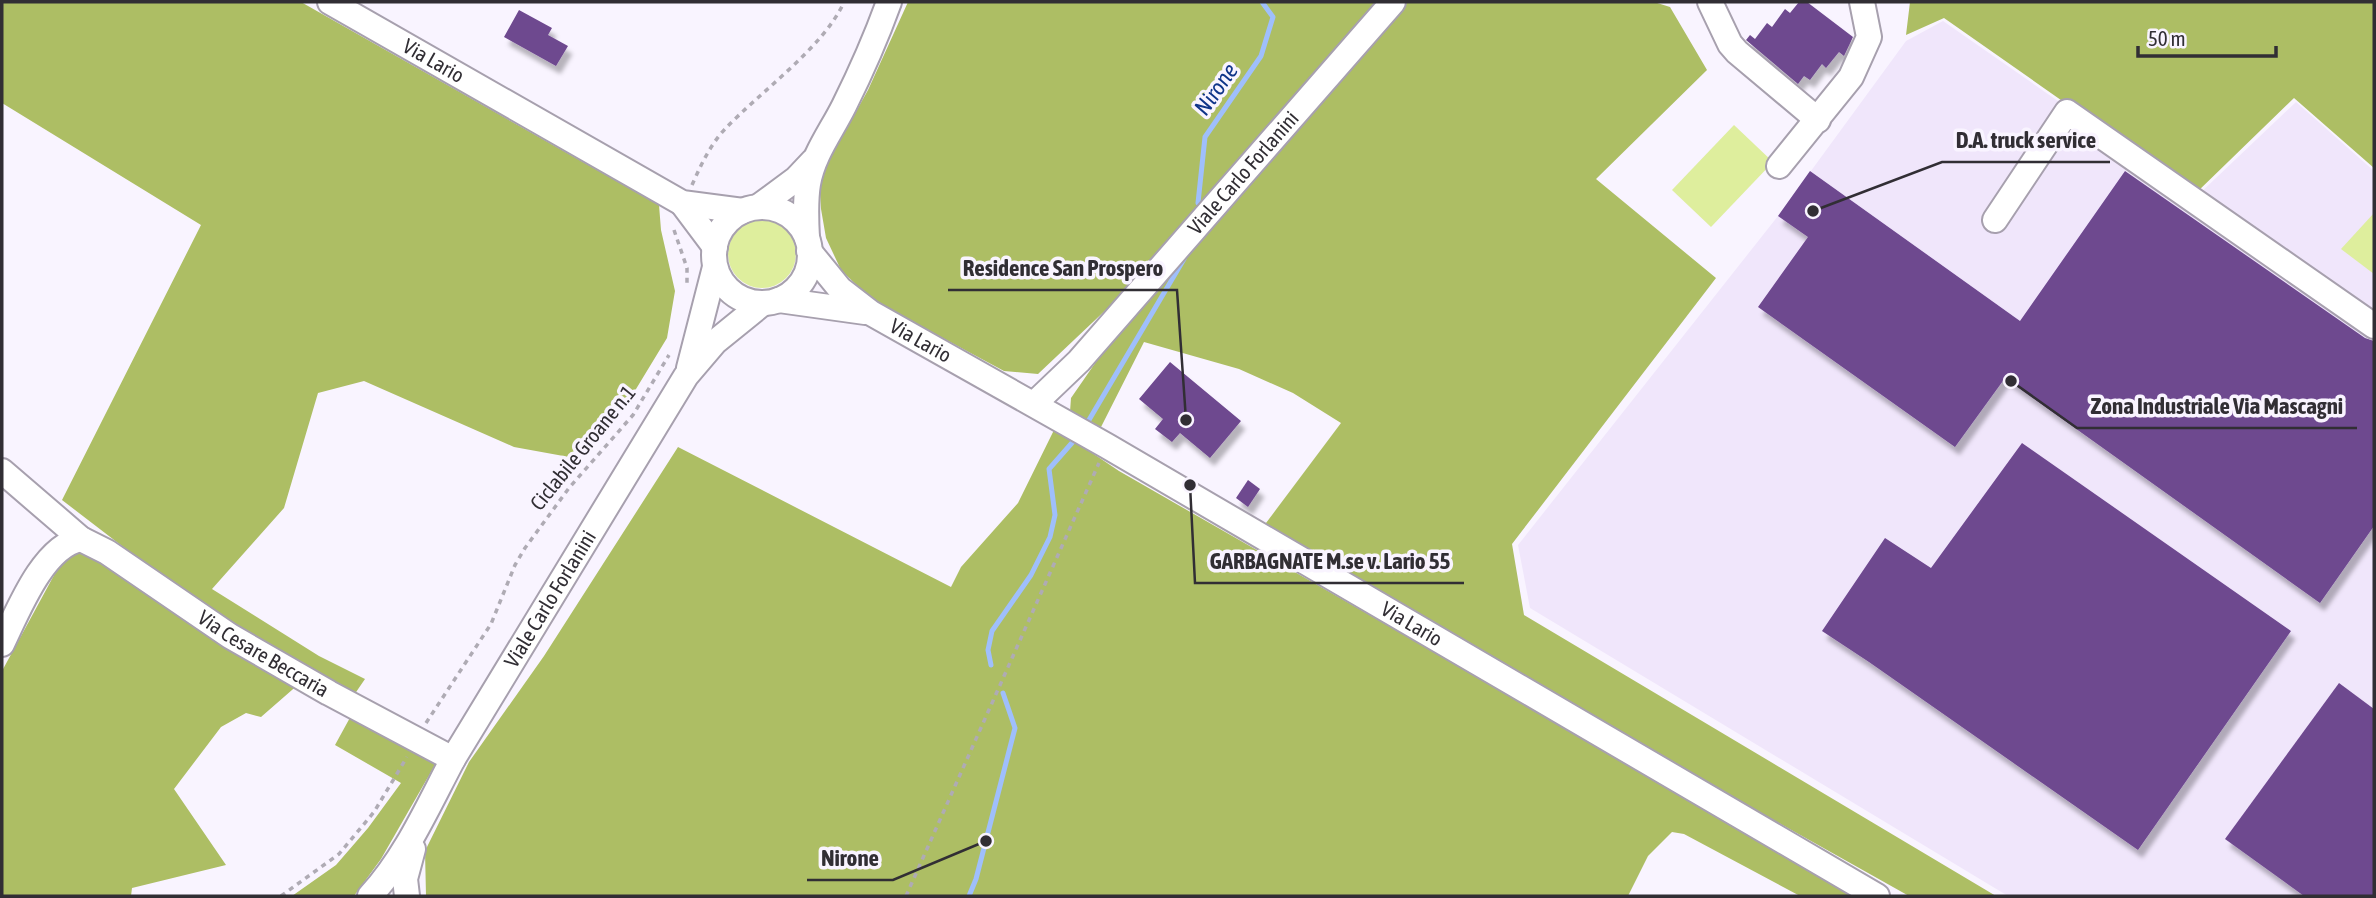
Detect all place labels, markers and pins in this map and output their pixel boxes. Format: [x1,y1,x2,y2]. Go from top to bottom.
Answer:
callout: D.A. truck service [1942,118,2110,162]
callout: Residence San Prospero [948,246,1177,290]
callout: Zona Industriale Via Mascagni [2077,384,2357,428]
callout: GARBAGNATE M.se v. Lario 55 [1195,539,1464,583]
callout: Nirone [807,836,893,880]

